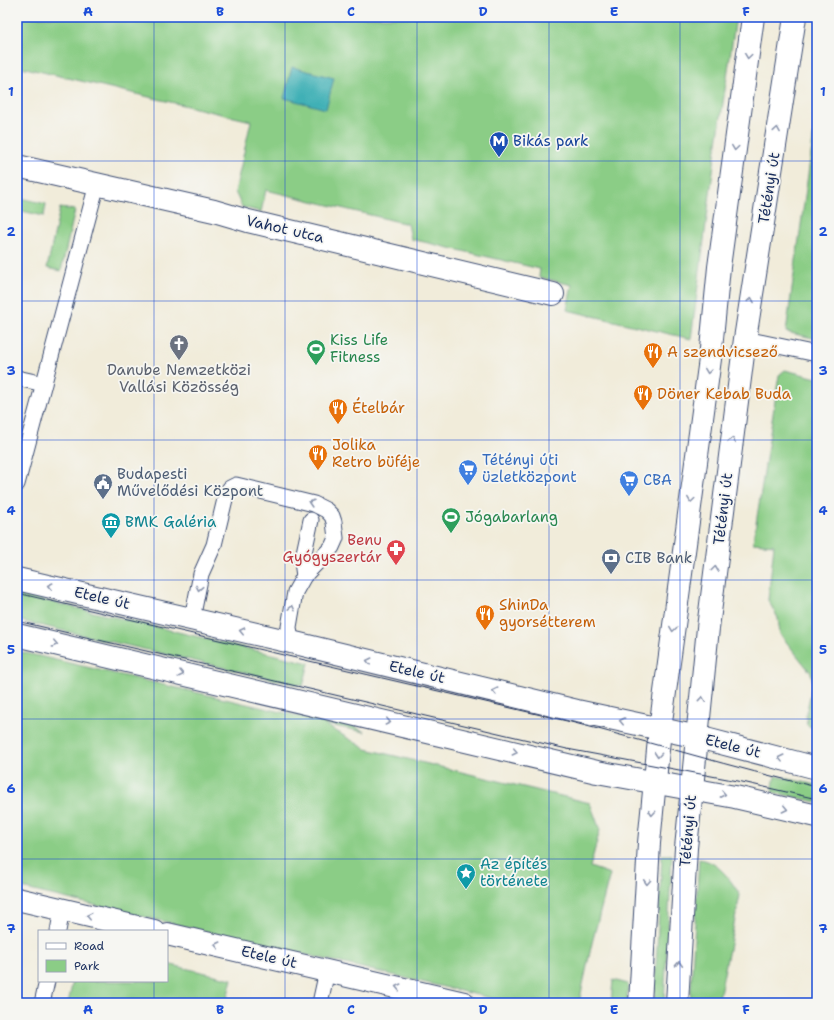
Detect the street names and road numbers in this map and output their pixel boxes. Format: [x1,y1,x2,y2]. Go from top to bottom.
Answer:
street label: Tétényi út [753,151,785,225]
street label: Vahot utca [244,210,326,248]
street label: Tétényi út [709,472,737,546]
street label: Etele út [72,582,132,614]
street label: Etele út [387,656,447,688]
street label: Etele út [703,729,763,763]
street label: Tétényi út [675,794,701,868]
street label: Etele út [239,941,299,973]

